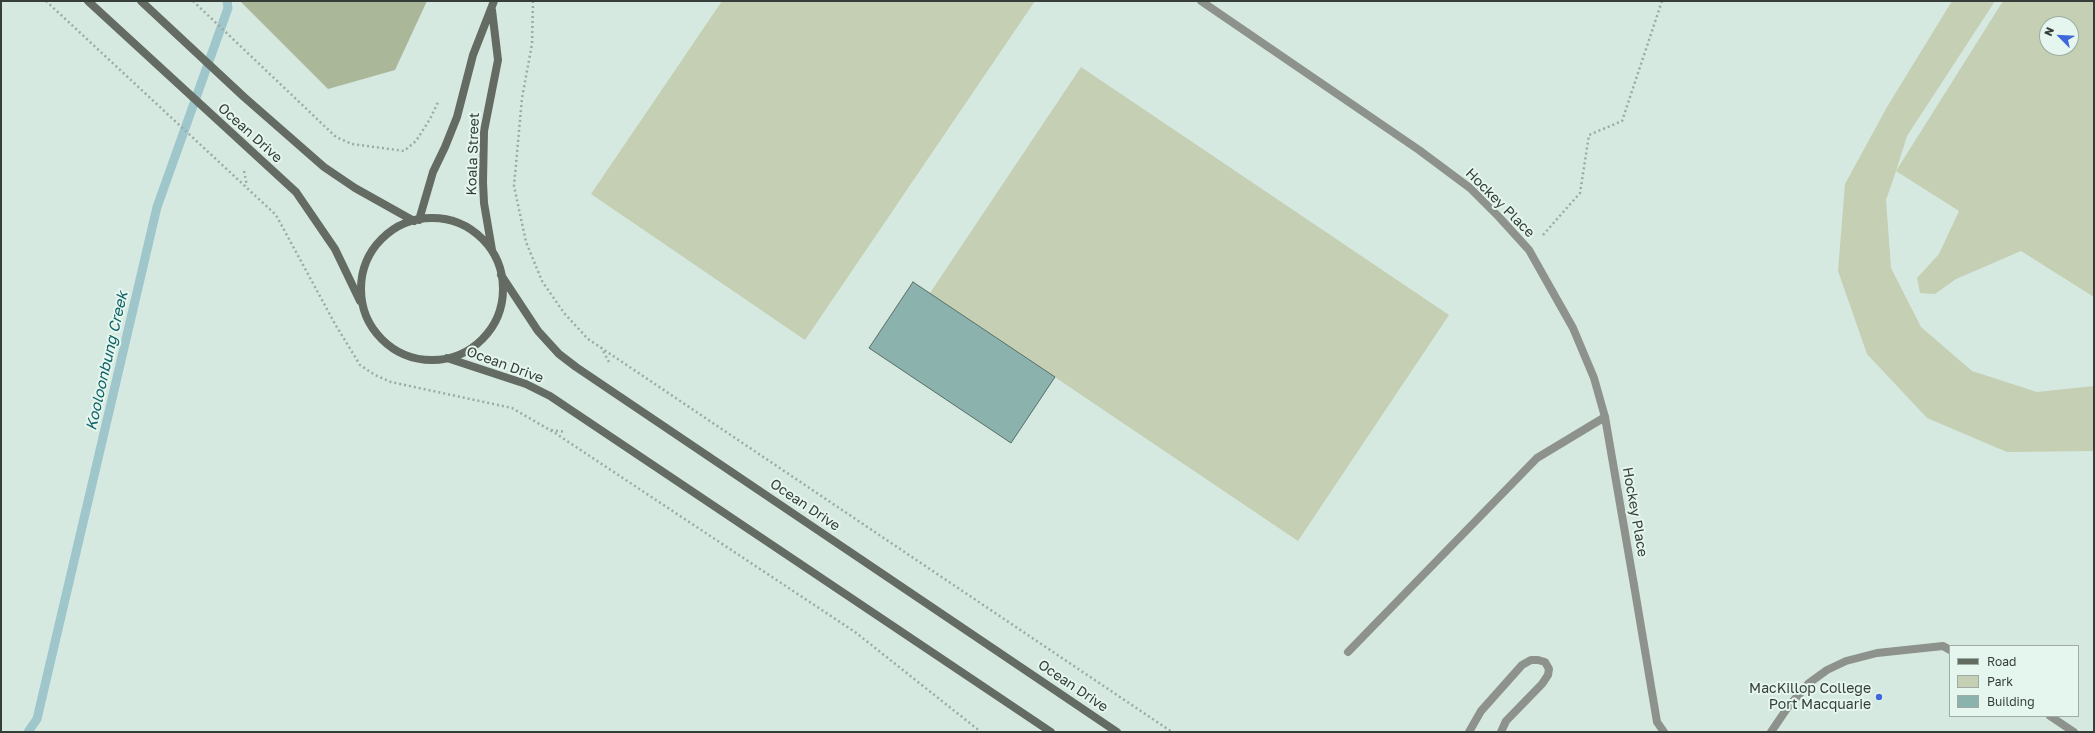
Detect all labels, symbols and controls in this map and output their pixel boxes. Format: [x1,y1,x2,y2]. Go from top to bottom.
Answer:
north arrow [2039,16,2079,56]
text: N [2041,25,2056,38]
street label: Ocean Drive [214,100,286,166]
street label: Koala Street [463,112,483,196]
street label: Hockey Place [1462,165,1538,241]
water label: Kooloonbung Creek [82,290,132,432]
street label: Ocean Drive [464,343,546,387]
street label: Hockey Place [1619,466,1651,558]
street label: Ocean Drive [767,475,843,535]
legend [1949,645,2079,717]
text: Road [1987,654,2016,669]
street label: Ocean Drive [1035,656,1111,716]
text: Park [1987,674,2013,689]
place label: MacKillop College Port Macquarie [1749,681,1871,714]
marker: MacKillop College Port Macquarie [1874,692,1884,702]
text: Building [1987,694,2035,709]

